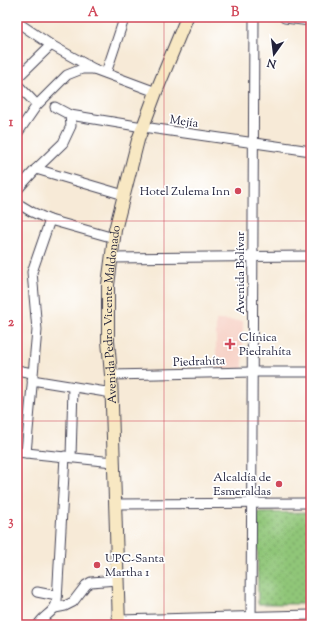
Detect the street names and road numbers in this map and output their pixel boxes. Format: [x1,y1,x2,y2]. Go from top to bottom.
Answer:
street label: Mejía [168,111,200,133]
street label: Avenida Pedro Vicente Maldonado [100,223,126,404]
street label: Avenida Bolívar [232,231,250,314]
street label: Piedrahíta [173,352,226,372]

